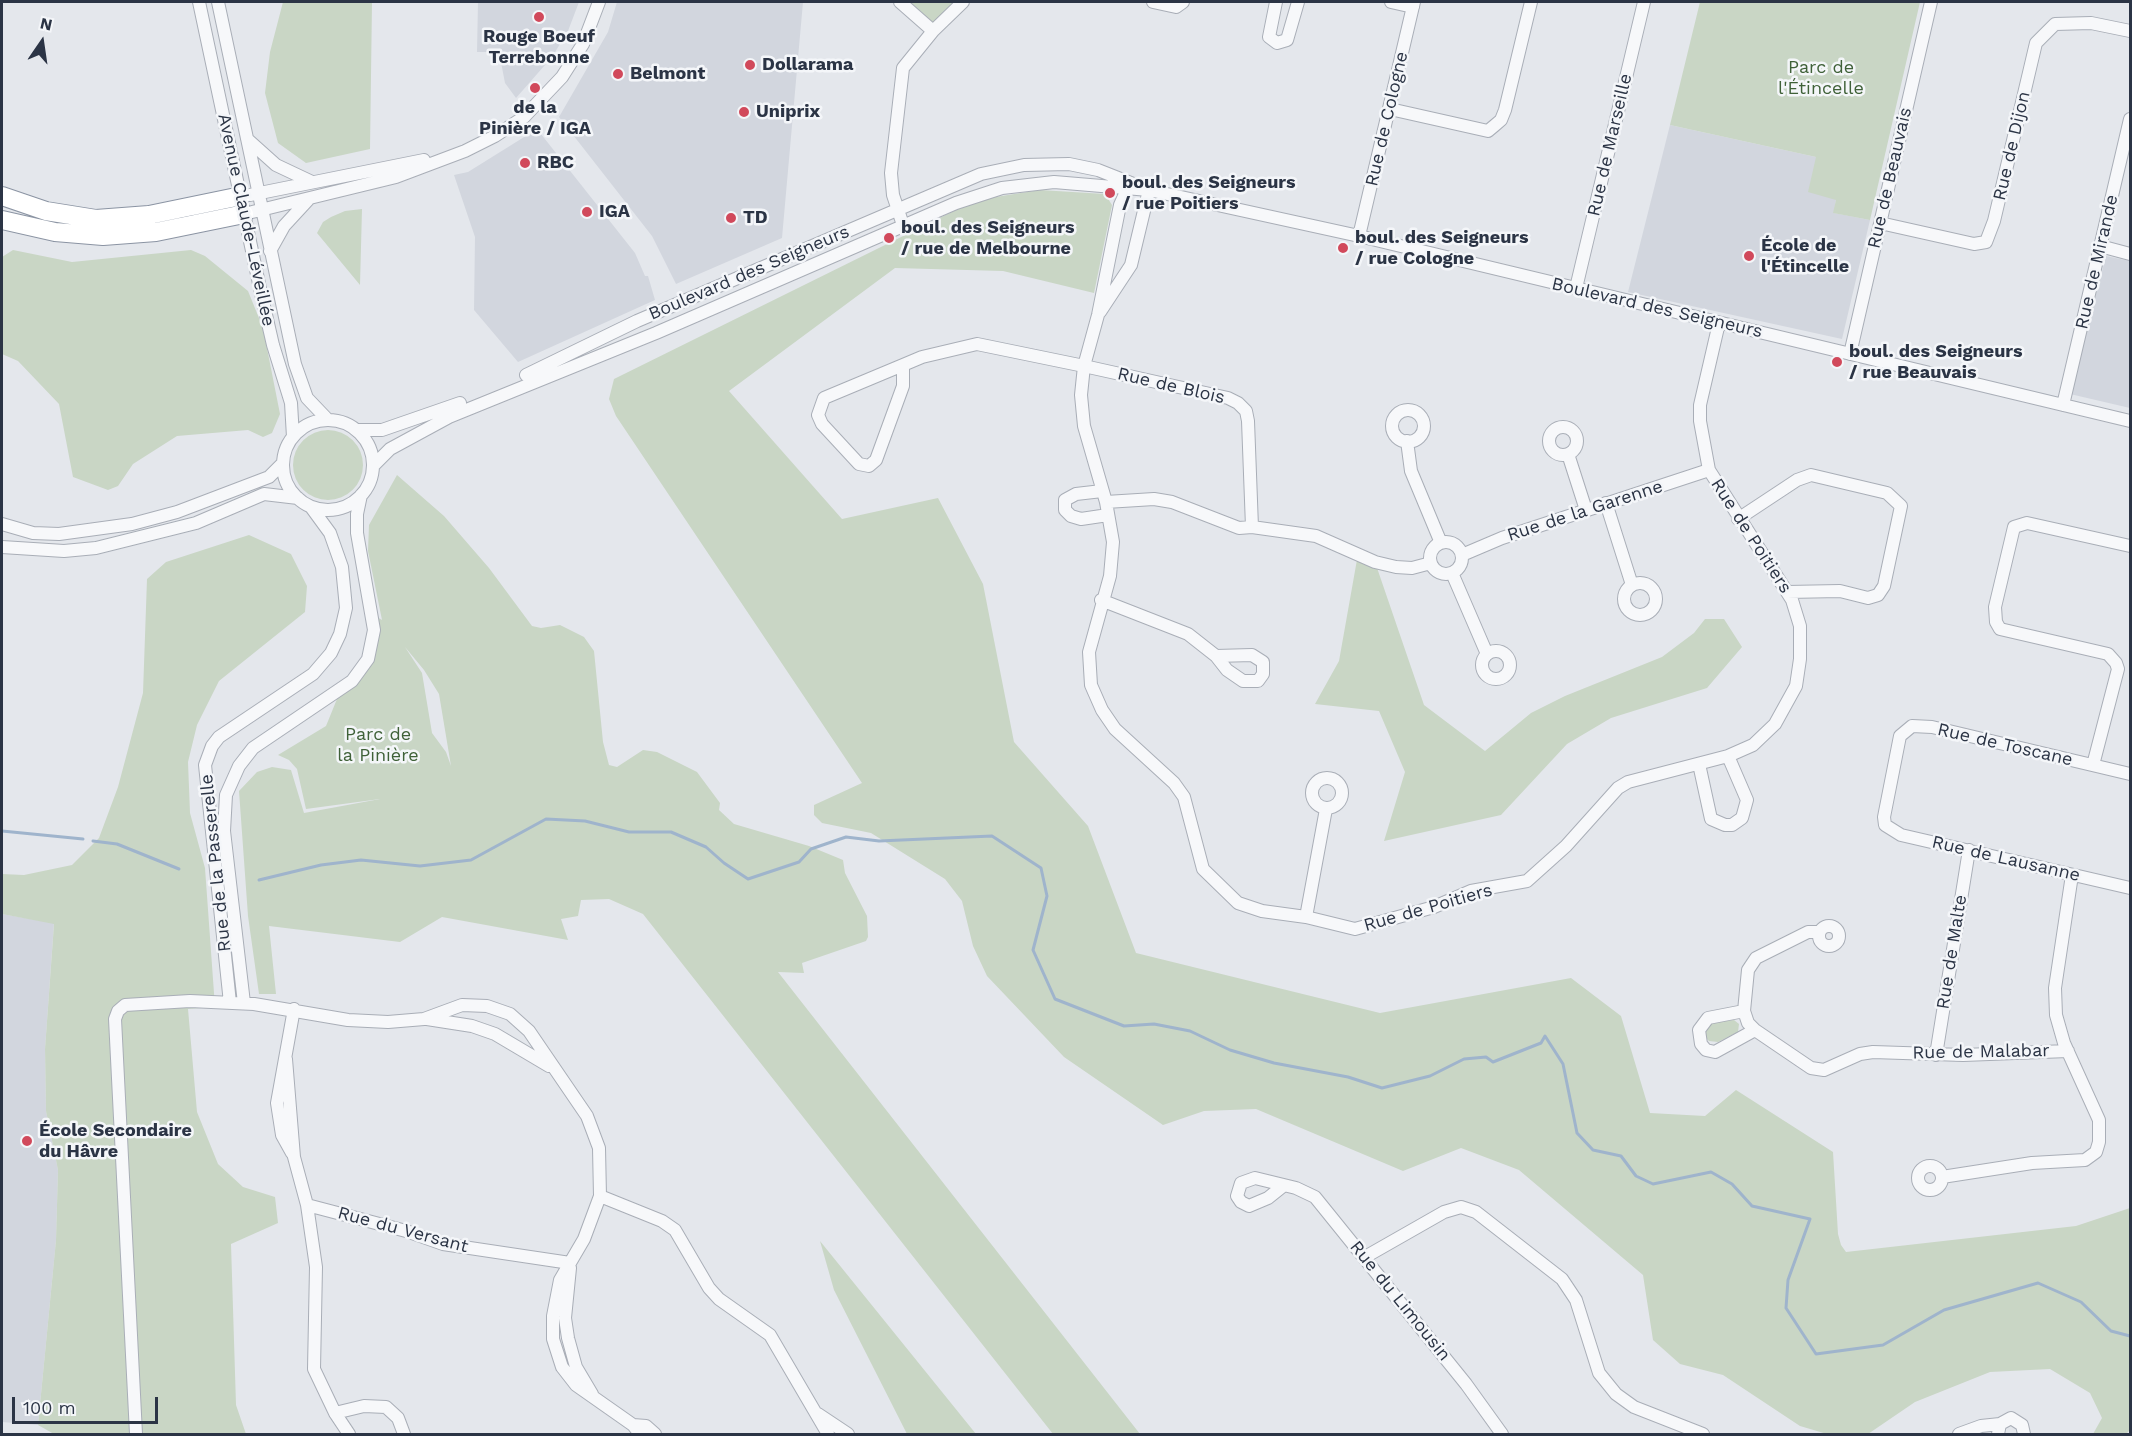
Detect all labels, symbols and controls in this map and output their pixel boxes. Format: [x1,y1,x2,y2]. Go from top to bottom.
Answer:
marker: Rouge Boeuf Terrebonne [532,10,546,24]
north arrow [12,12,72,72]
text: N [38,13,54,35]
place label: Rouge Boeuf Terrebonne [483,26,595,68]
street label: Rue de Cologne [1361,49,1413,189]
place label: Dollarama [762,54,853,76]
park label: Parc de l'Étincelle [1778,57,1864,100]
marker: Dollarama [743,58,757,72]
place label: Belmont [630,63,705,85]
marker: Belmont [611,67,625,81]
street label: Rue de Marseille [1583,72,1637,218]
marker: de la Pinière / IGA [528,81,542,95]
street label: Rue de Dijon [1989,89,2035,203]
place label: de la Pinière / IGA [479,97,591,140]
place label: Uniprix [756,101,820,123]
marker: Uniprix [737,105,751,119]
street label: Rue de Beauvais [1863,105,1917,251]
street label: Avenue Claude-Léveillée [213,112,279,328]
place label: RBC [537,152,574,174]
marker: RBC [518,156,532,170]
place label: boul. des Seigneurs / rue Poitiers [1122,172,1296,214]
marker: boul. des Seigneurs / rue Poitiers [1103,186,1117,200]
street label: Rue de Mirande [2071,193,2123,331]
place label: IGA [599,201,630,223]
marker: IGA [580,205,594,219]
place label: TD [743,207,768,229]
marker: TD [724,211,738,225]
place label: boul. des Seigneurs / rue de Melbourne [901,217,1075,260]
street label: Boulevard des Seigneurs [645,221,853,325]
place label: boul. des Seigneurs / rue Cologne [1355,227,1529,270]
marker: boul. des Seigneurs / rue de Melbourne [882,231,896,245]
place label: École de l'Étincelle [1761,235,1849,278]
marker: boul. des Seigneurs / rue Cologne [1336,241,1350,255]
marker: École de l'Étincelle [1742,249,1756,263]
street label: Boulevard des Seigneurs [1549,273,1765,343]
place label: boul. des Seigneurs / rue Beauvais [1849,341,2023,384]
marker: boul. des Seigneurs / rue Beauvais [1830,355,1844,369]
street label: Rue de Blois [1115,363,1227,409]
street label: Rue de Poitiers [1706,474,1796,598]
street label: Rue de la Garenne [1504,476,1666,546]
street label: Rue de Toscane [1935,719,2075,771]
park label: Parc de la Pinière [337,724,419,766]
street label: Rue de la Passerelle [196,773,236,953]
street label: Rue de Lausanne [1930,831,2082,887]
street label: Rue de Poitiers [1361,879,1495,937]
street label: Rue de Malte [1932,893,1972,1011]
street label: Rue de Malabar [1912,1040,2050,1064]
place label: École Secondaire du Hâvre [39,1120,192,1162]
marker: École Secondaire du Hâvre [20,1134,34,1148]
street label: Rue du Versant [335,1202,471,1258]
street label: Rue du Limousin [1345,1237,1455,1365]
scale bar [15,1385,160,1423]
text: 100 m [23,1397,76,1418]

